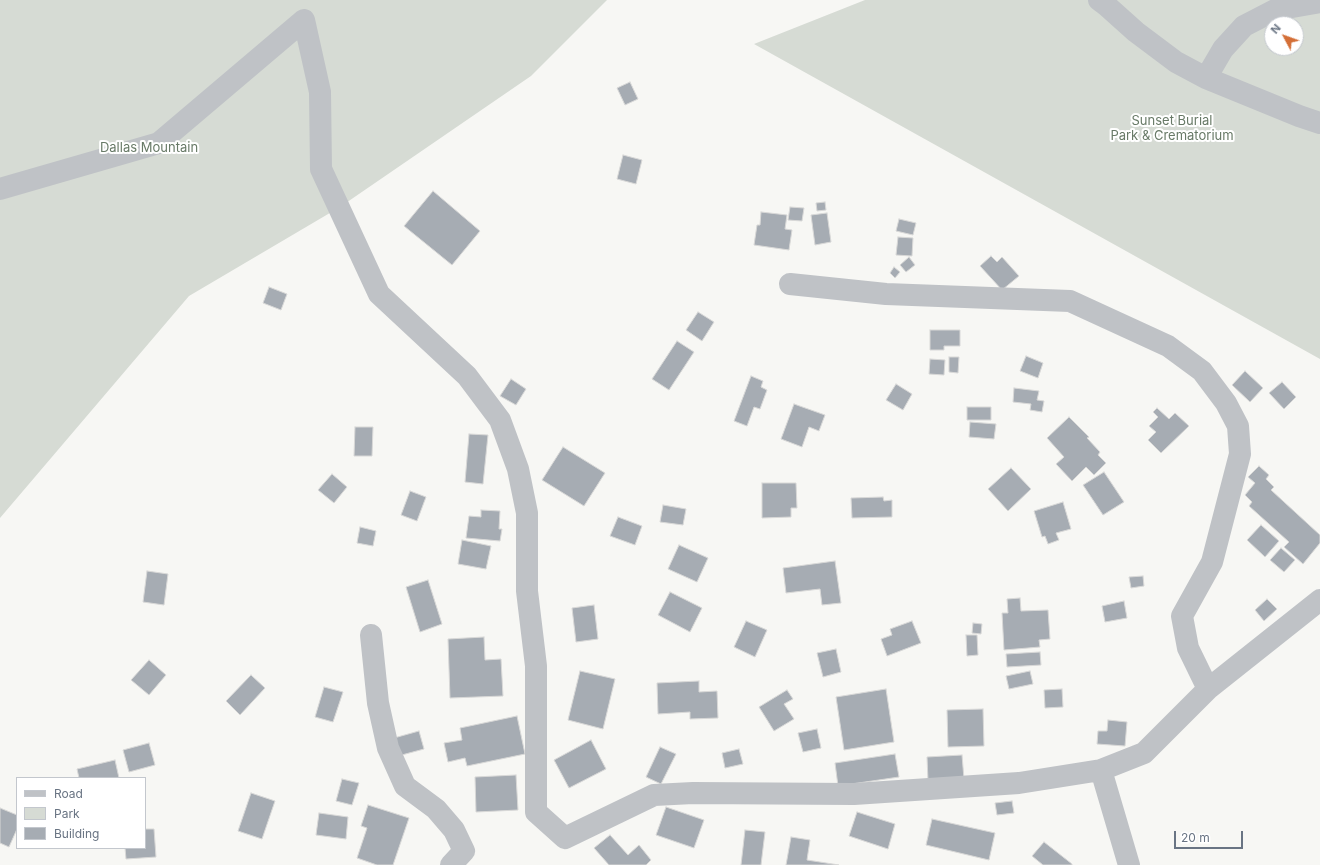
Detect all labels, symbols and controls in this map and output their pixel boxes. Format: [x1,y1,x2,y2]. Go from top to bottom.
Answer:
north arrow [1264,16,1304,56]
text: N [1268,21,1284,37]
park label: Sunset Burial Park & Crematorium [1110,113,1234,144]
park label: Dallas Mountain [100,140,198,156]
legend [16,777,146,849]
text: Road [54,786,83,801]
text: Park [54,806,80,821]
scale bar [1176,823,1245,849]
text: Building [54,826,99,841]
text: 20 m [1181,830,1210,845]

